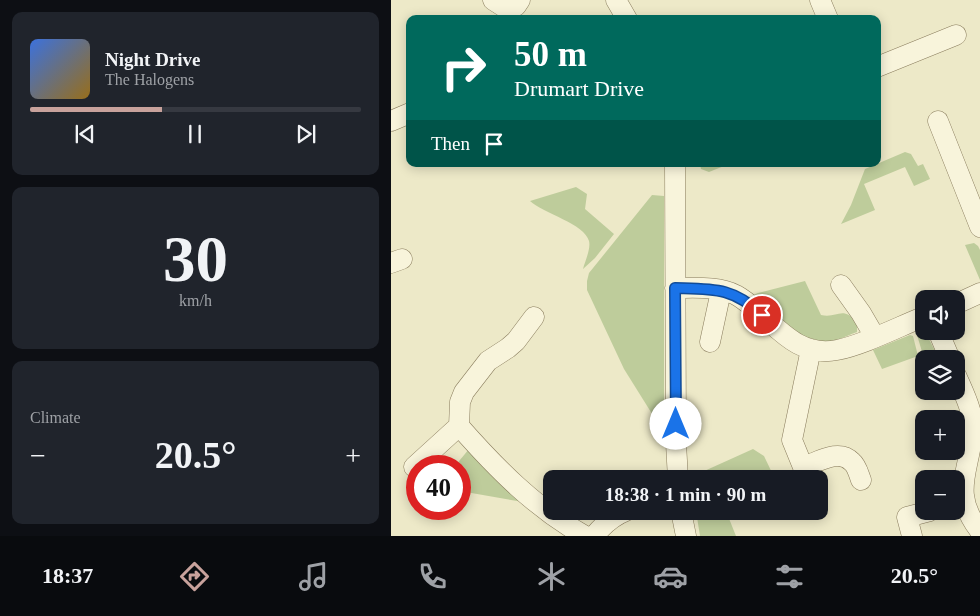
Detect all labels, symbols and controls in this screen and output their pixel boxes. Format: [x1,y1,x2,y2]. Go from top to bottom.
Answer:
icon: right [431,35,496,100]
text: 50 m [514,35,587,74]
text: Night Drive [105,49,201,70]
text: The Halogens [105,71,194,88]
text: Drumart Drive [514,76,644,101]
icon: previous [71,120,99,148]
icon: pause [181,120,209,148]
icon: next [292,120,320,148]
icon: arrive [480,130,508,158]
text: Then [431,133,470,154]
text: 30 [163,223,228,295]
map controls [915,290,965,520]
button: sound [915,290,965,340]
text: km/h [179,292,212,309]
pin [741,294,783,336]
icon: arrive [748,301,776,329]
button: layers [915,350,965,400]
position arrow [649,397,701,449]
text: Climate [30,409,81,426]
button: + [915,410,965,460]
text: 20.5° [155,434,236,476]
text: − [30,440,46,471]
text: + [345,440,361,471]
speed limit sign: 40 [406,455,471,520]
button: − [915,470,965,520]
text: 18:38 · 1 min · 90 m [605,484,766,505]
icon: directions [177,559,212,594]
icon: music [296,559,331,594]
icon: phone [415,559,450,594]
icon: climate [534,559,569,594]
icon: car [653,559,688,594]
icon: filters [772,559,807,594]
text: 18:37 [42,563,93,588]
text: 20.5° [891,563,938,588]

